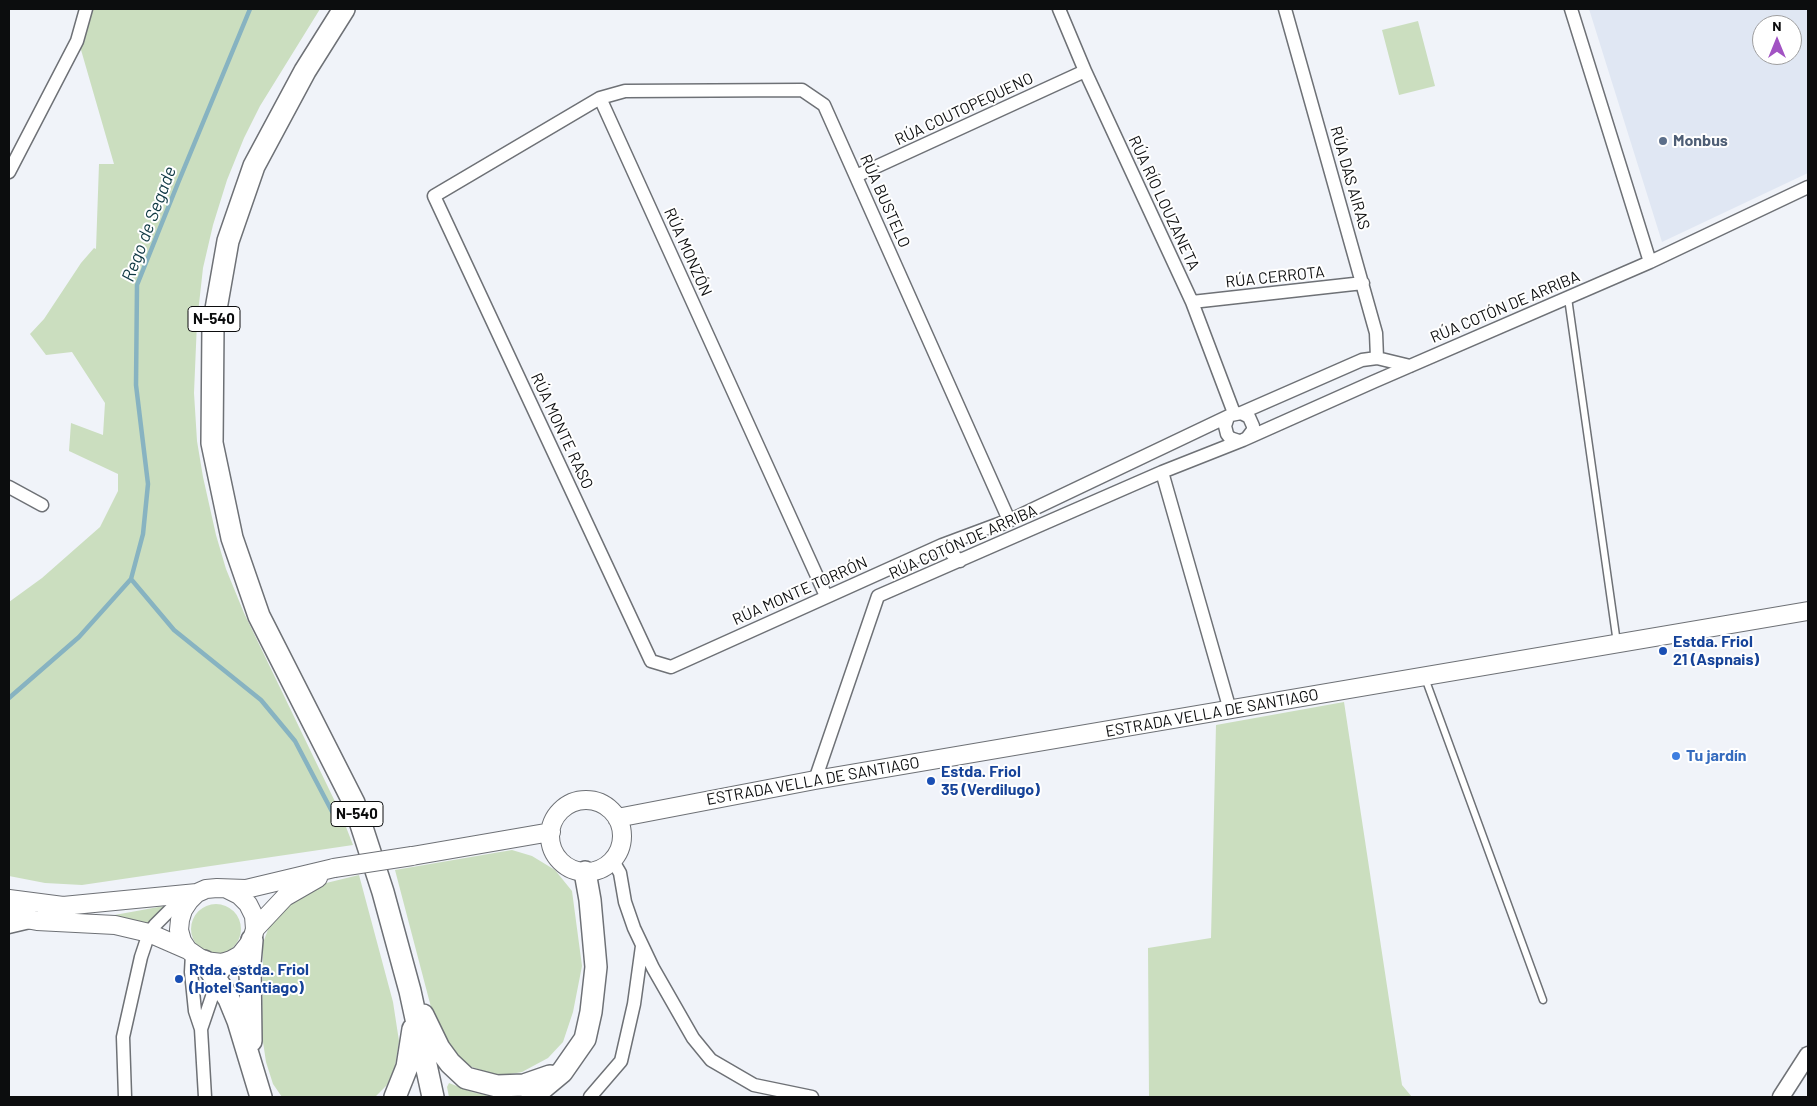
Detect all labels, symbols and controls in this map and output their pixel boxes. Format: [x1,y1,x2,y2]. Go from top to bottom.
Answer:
north arrow [1752,15,1802,65]
text: N [1772,17,1782,34]
street label: RÚA COUTOPEQUENO [892,69,1036,149]
street label: RÚA DAS AIRAS [1326,124,1374,232]
place label: Monbus [1673,131,1728,151]
street label: RÚA RÍO LOUZANETA [1124,133,1204,273]
marker: Monbus [1657,135,1669,147]
street label: RÚA BUSTELO [856,151,914,251]
water label: Rego de Segade [117,163,181,285]
street label: RÚA MONZÓN [660,205,716,299]
street label: RÚA CERROTA [1224,262,1326,292]
street label: RÚA COTÓN DE ARRIBA [1427,267,1583,347]
road number: N-540 [188,306,240,332]
street label: RÚA MONTE RASO [527,370,597,492]
street label: RÚA COTÓN DE ARRIBA [886,501,1040,583]
street label: RÚA MONTE TORRÓN [730,553,870,629]
place label: Estda. Friol 21 (Aspnais) [1673,632,1759,670]
marker: Estda. Friol 21 (Aspnais) [1657,645,1669,657]
street label: ESTRADA VELLA DE SANTIAGO [1104,685,1320,741]
place label: Tu jardín [1686,746,1747,766]
marker: Tu jardín [1670,750,1682,762]
street label: ESTRADA VELLA DE SANTIAGO [705,753,921,809]
place label: Estda. Friol 35 (Verdilugo) [941,762,1040,800]
marker: Estda. Friol 35 (Verdilugo) [925,775,937,787]
road number: N-540 [331,802,383,826]
place label: Rtda. estda. Friol (Hotel Santiago) [189,960,309,998]
marker: Rtda. estda. Friol (Hotel Santiago) [173,973,185,985]

